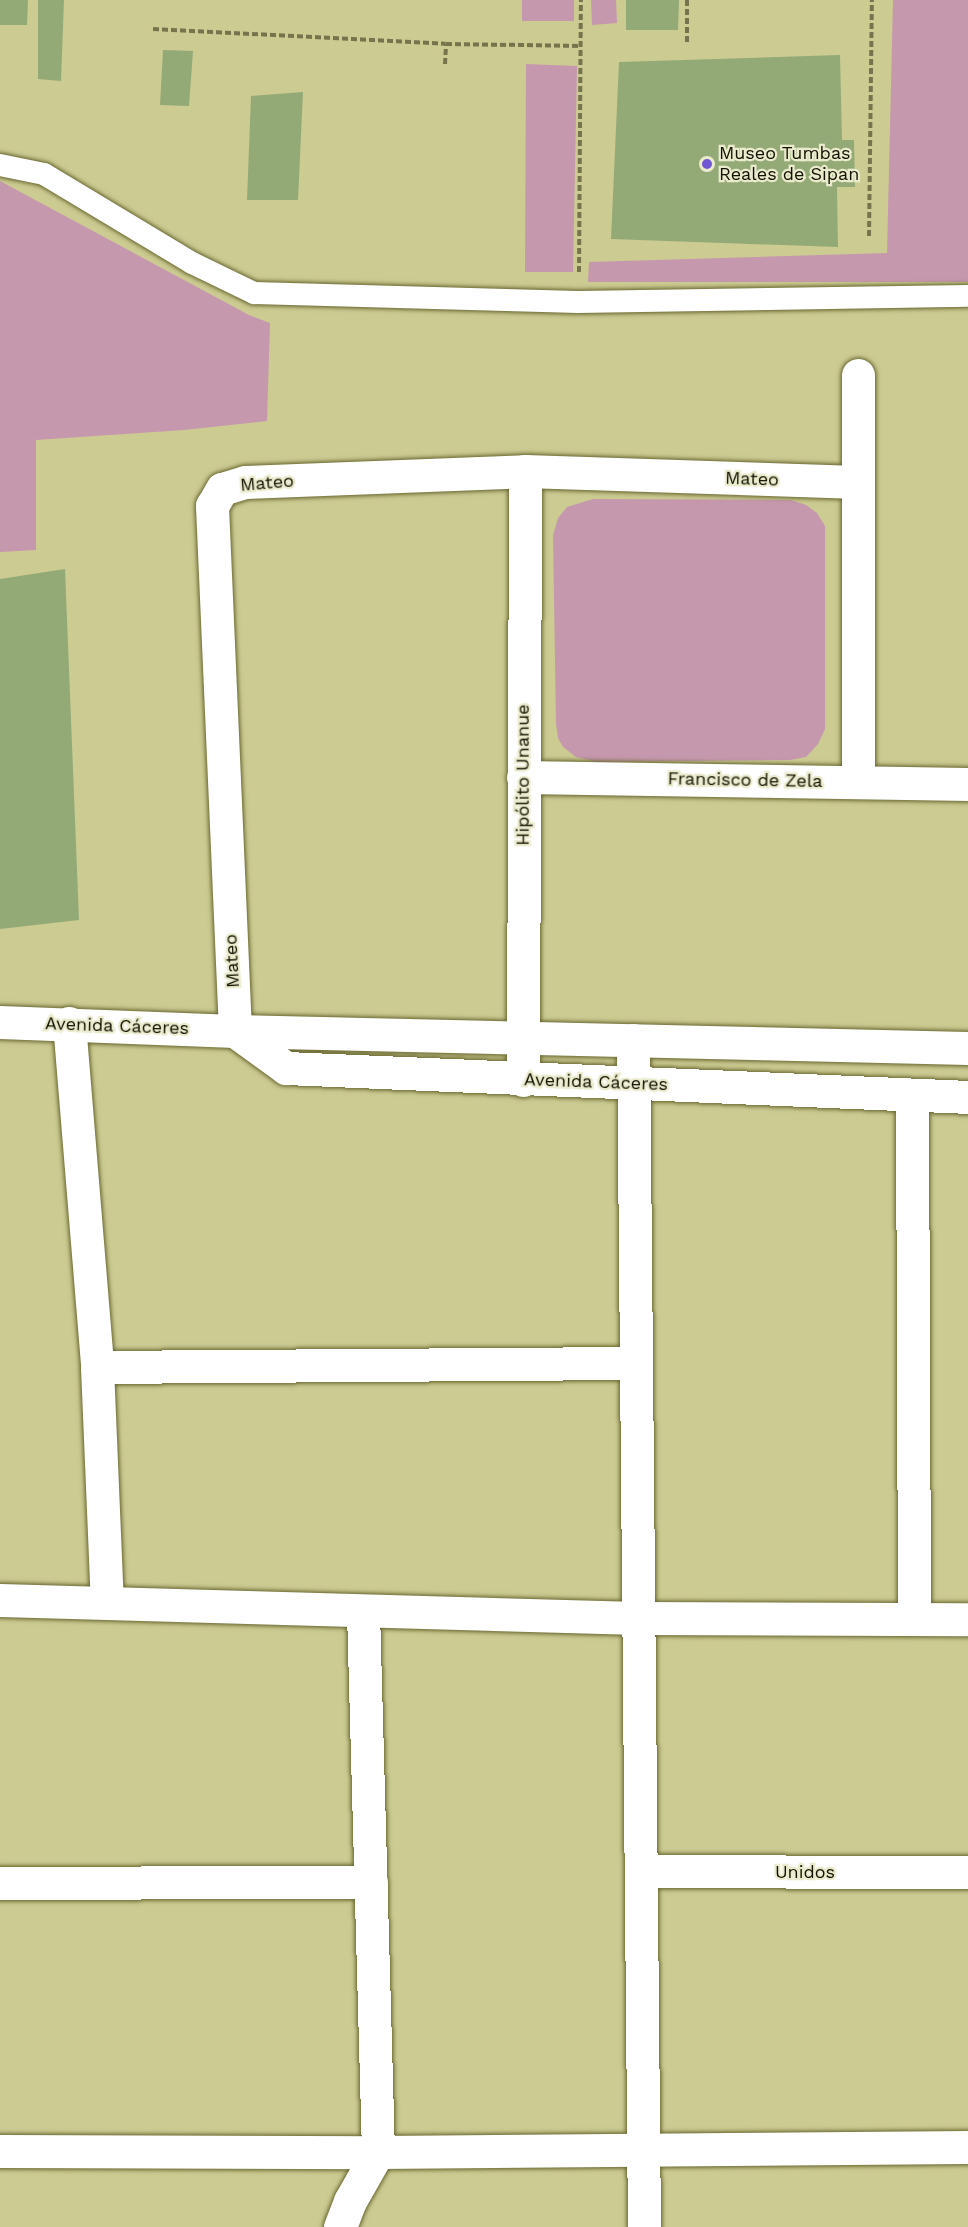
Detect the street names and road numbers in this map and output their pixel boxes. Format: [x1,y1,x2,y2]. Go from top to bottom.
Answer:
street label: Mateo [725,467,779,491]
street label: Mateo [239,470,295,496]
street label: Hipólito Unanue [512,704,534,846]
street label: Francisco de Zela [667,768,823,792]
street label: Mateo [220,934,244,988]
street label: Avenida Cáceres [44,1013,190,1039]
street label: Avenida Cáceres [523,1069,669,1095]
street label: Unidos [775,1861,835,1883]

